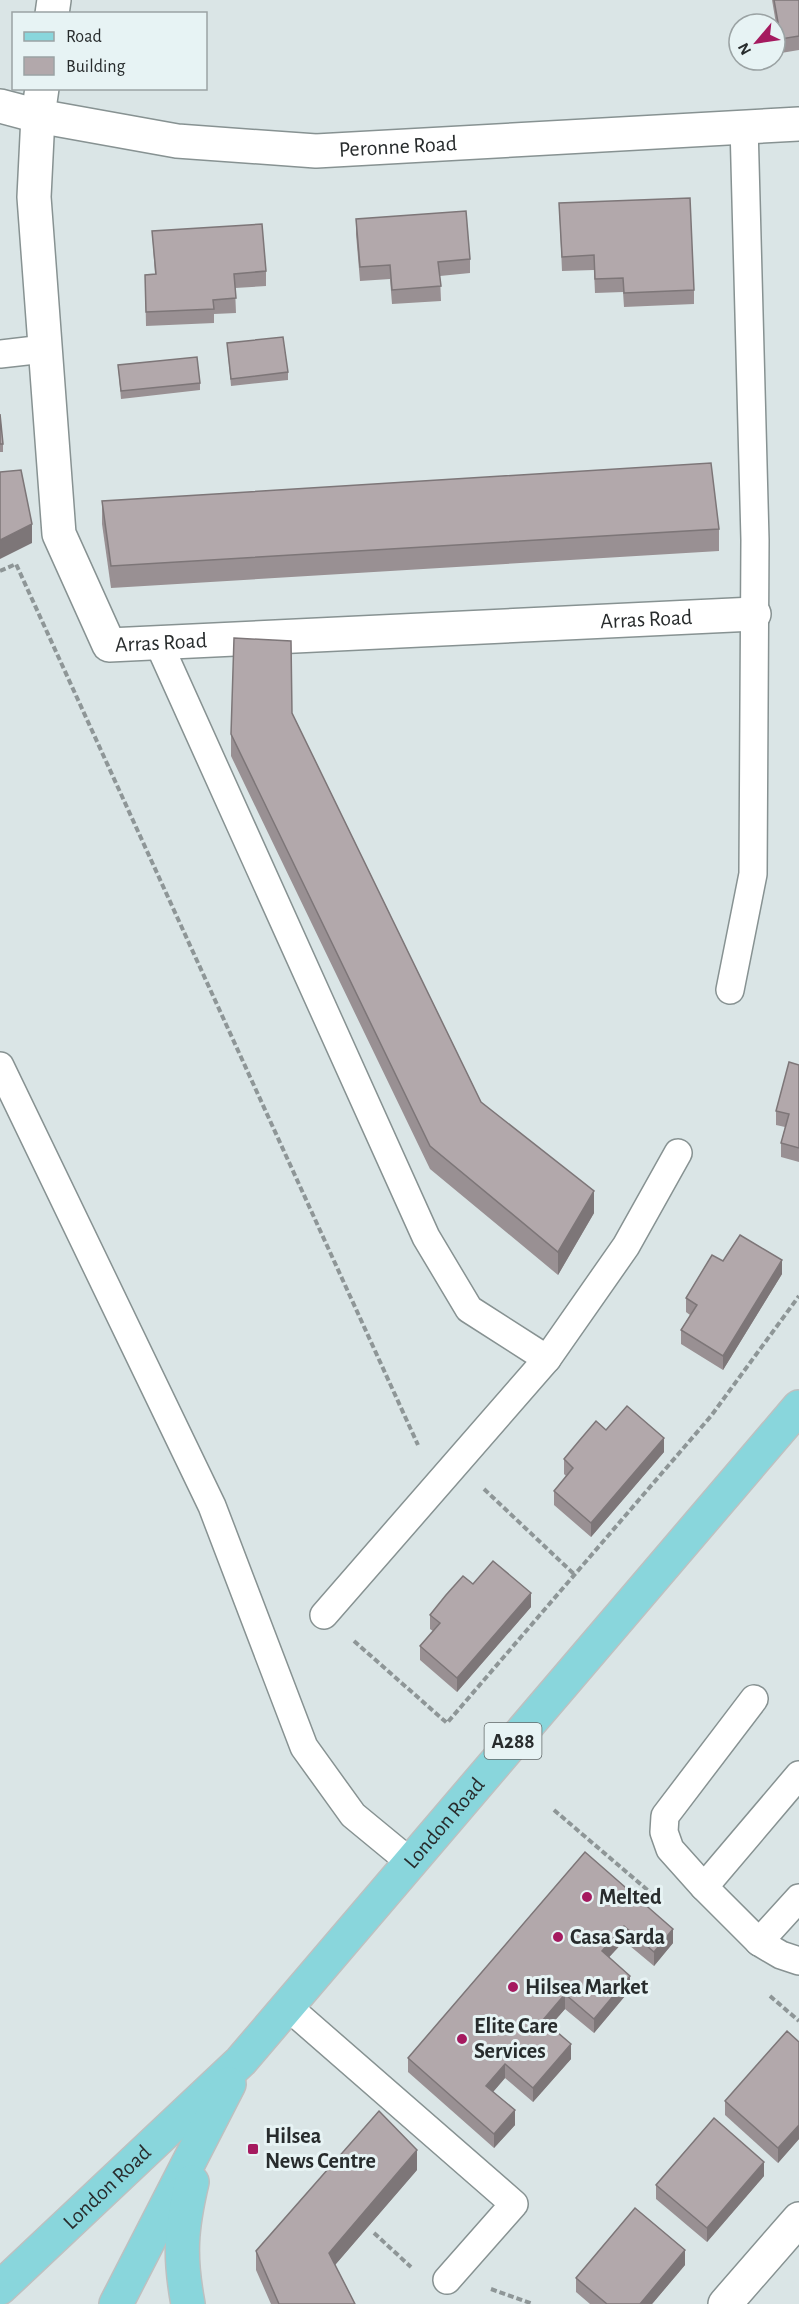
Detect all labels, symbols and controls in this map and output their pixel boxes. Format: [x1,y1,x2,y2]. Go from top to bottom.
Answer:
legend [12,12,207,90]
north arrow [727,12,787,72]
text: Road [66,28,102,46]
text: N [735,40,754,58]
text: Building [66,58,126,76]
street label: Peronne Road [338,132,458,161]
street label: Arras Road [600,606,693,632]
street label: Arras Road [114,629,207,656]
road number: A288 [484,1723,542,1759]
street label: London Road [400,1773,489,1873]
place label: Melted [599,1886,662,1908]
marker: Melted [580,1890,594,1904]
place label: Casa Sarda [570,1926,666,1948]
marker: Casa Sarda [551,1930,565,1944]
place label: Hilsea Market [525,1976,649,1998]
marker: Hilsea Market [506,1980,520,1994]
place label: Elite Care Services [474,2015,558,2062]
marker: Elite Care Services [455,2032,469,2046]
place label: Hilsea News Centre [265,2125,376,2172]
street label: London Road [59,2141,155,2233]
marker: Hilsea News Centre [246,2142,260,2156]

